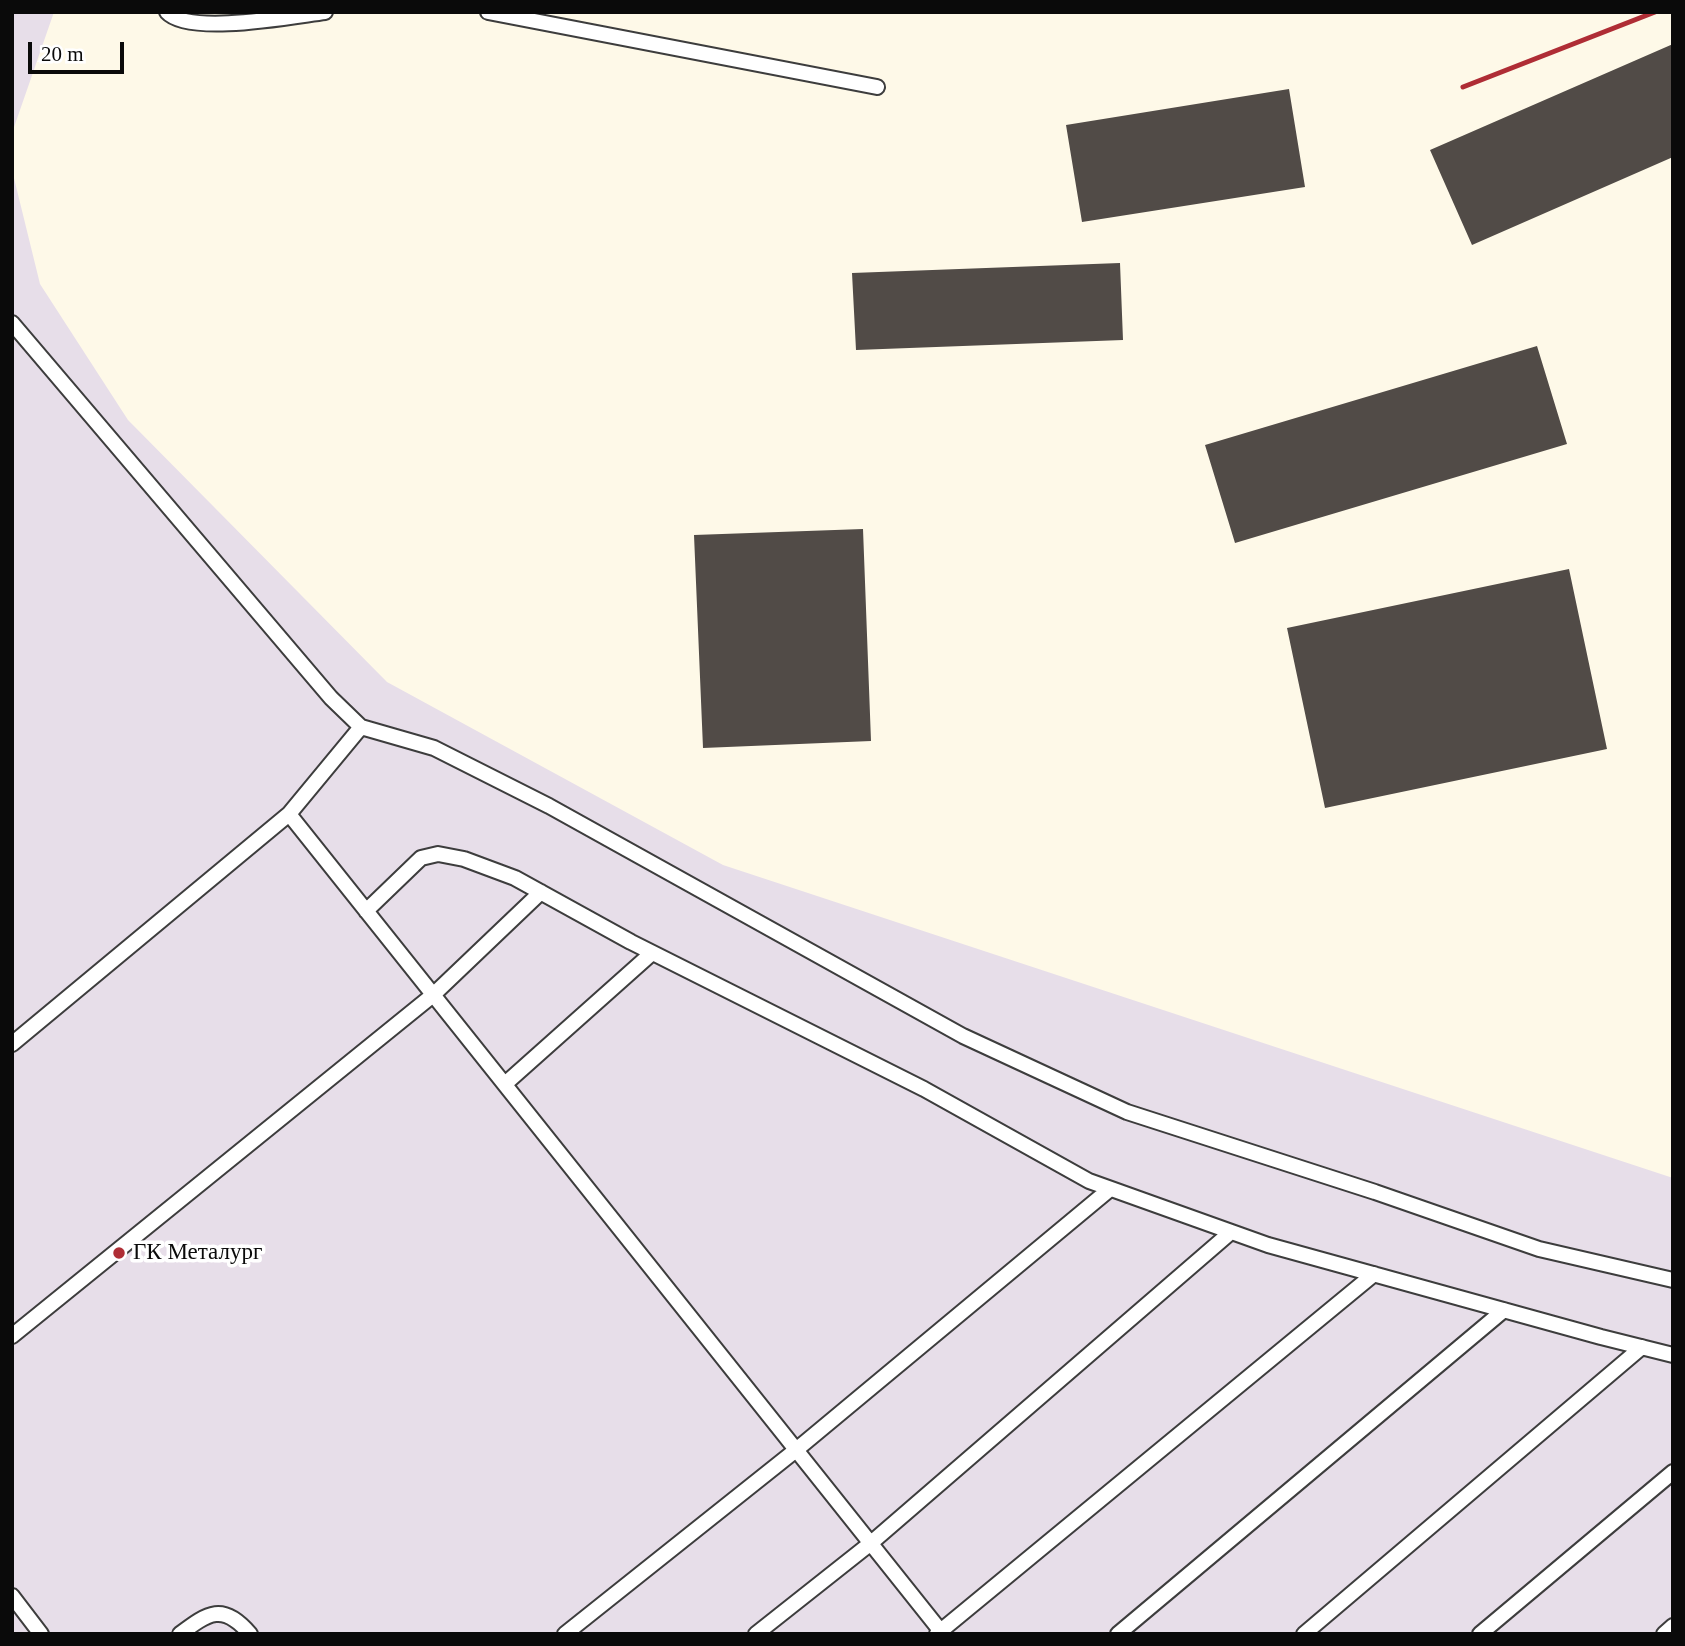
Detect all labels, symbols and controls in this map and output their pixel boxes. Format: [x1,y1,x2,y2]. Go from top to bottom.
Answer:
scale bar [32,28,128,72]
text: 20 m [41,42,84,66]
place label: ГК Металург [133,1239,262,1267]
marker: ГК Металург [111,1245,127,1261]

